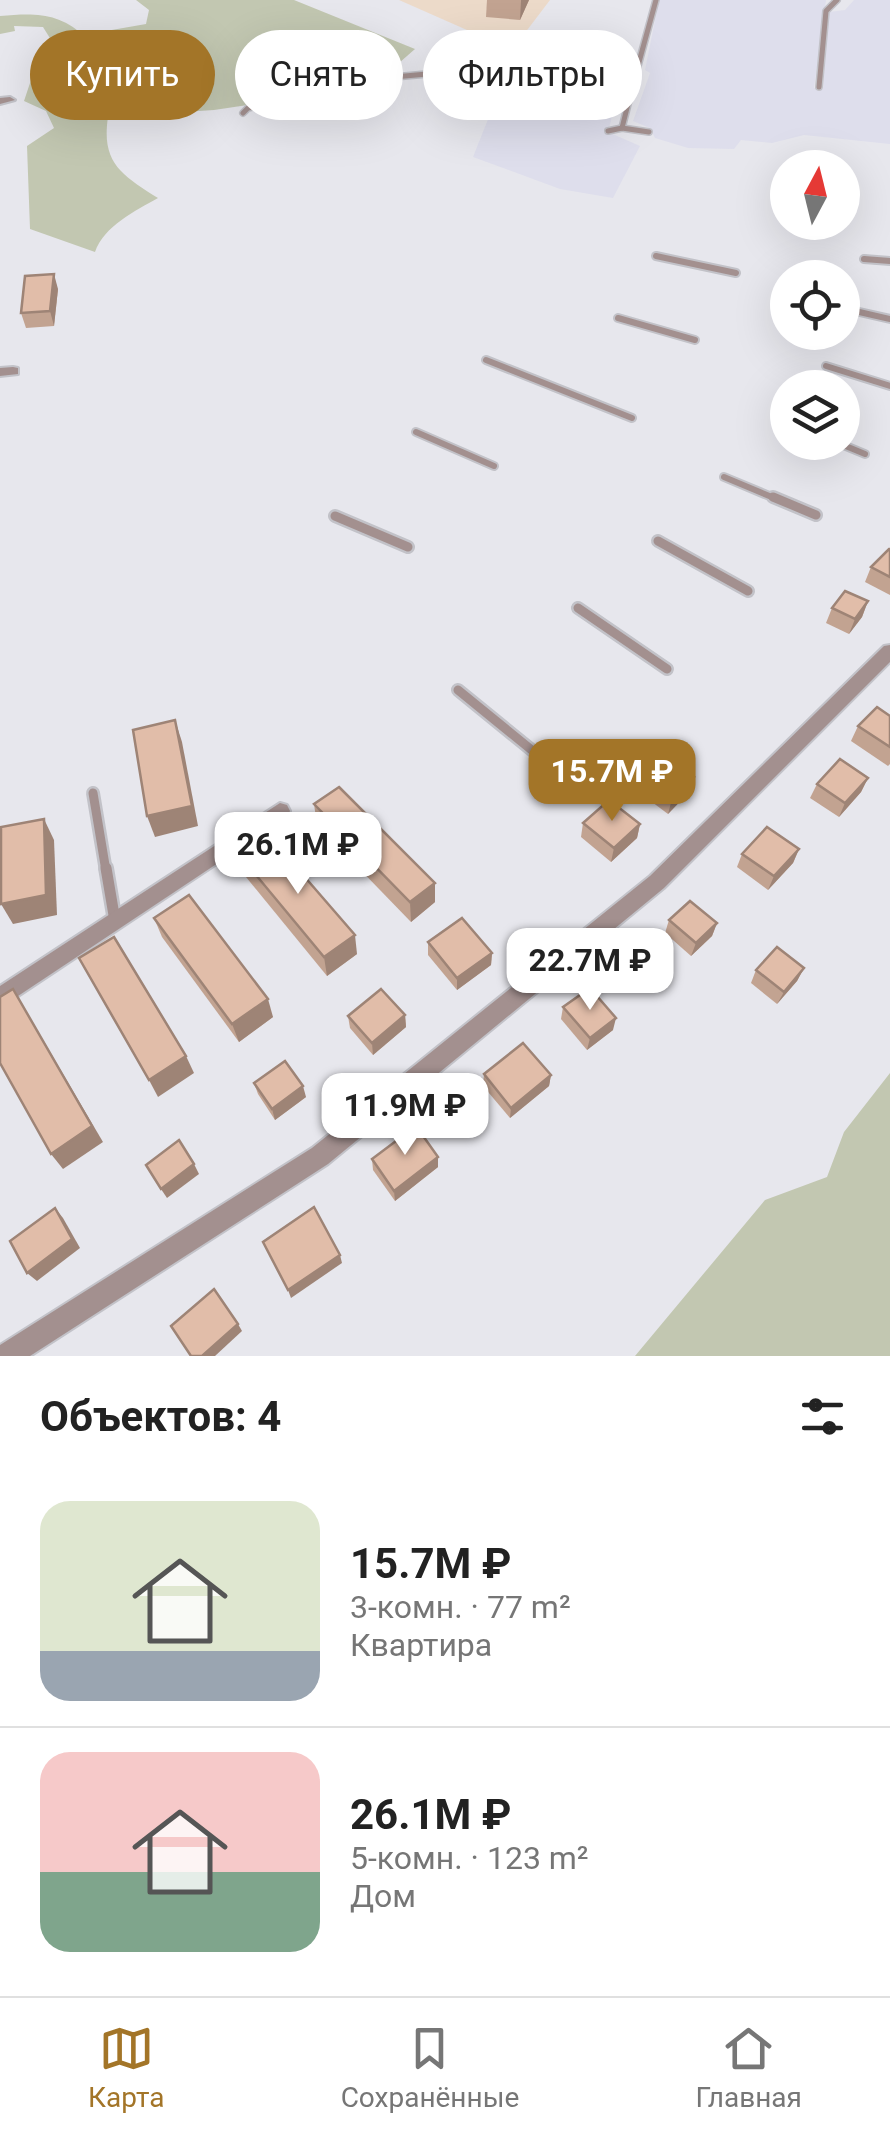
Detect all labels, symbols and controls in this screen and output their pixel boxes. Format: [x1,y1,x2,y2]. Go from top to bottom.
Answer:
chip: Купить [30,30,215,120]
chip: Снять [235,30,403,120]
chip: Фильтры [423,30,642,120]
north arrow [770,150,860,240]
map controls [770,150,860,460]
button: locate [770,260,860,350]
button: layers [770,370,860,460]
pin: 15.7M ₽ [520,739,704,824]
text: 15.7M ₽ [551,752,673,790]
pin: 26.1M ₽ [206,812,390,897]
text: 26.1M ₽ [237,825,359,863]
pin: 22.7M ₽ [498,928,682,1013]
text: 22.7M ₽ [529,941,651,979]
pin: 11.9M ₽ [313,1073,497,1158]
text: 11.9M ₽ [344,1086,466,1124]
icon: filters [795,1389,850,1444]
text: Объектов: 4 [40,1392,281,1441]
text: 15.7M ₽ [350,1539,511,1588]
icon: home [120,1541,240,1661]
text: 3-комн. · 77 m² [350,1588,571,1626]
text: Квартира [350,1626,492,1664]
text: 26.1M ₽ [350,1790,511,1839]
icon: home [120,1792,240,1912]
text: 5-комн. · 123 m² [350,1839,589,1877]
text: Дом [350,1877,416,1915]
tab: Карта [88,2021,164,2114]
tab: Сохранённые [341,2021,519,2114]
tab: Главная [695,2021,802,2114]

